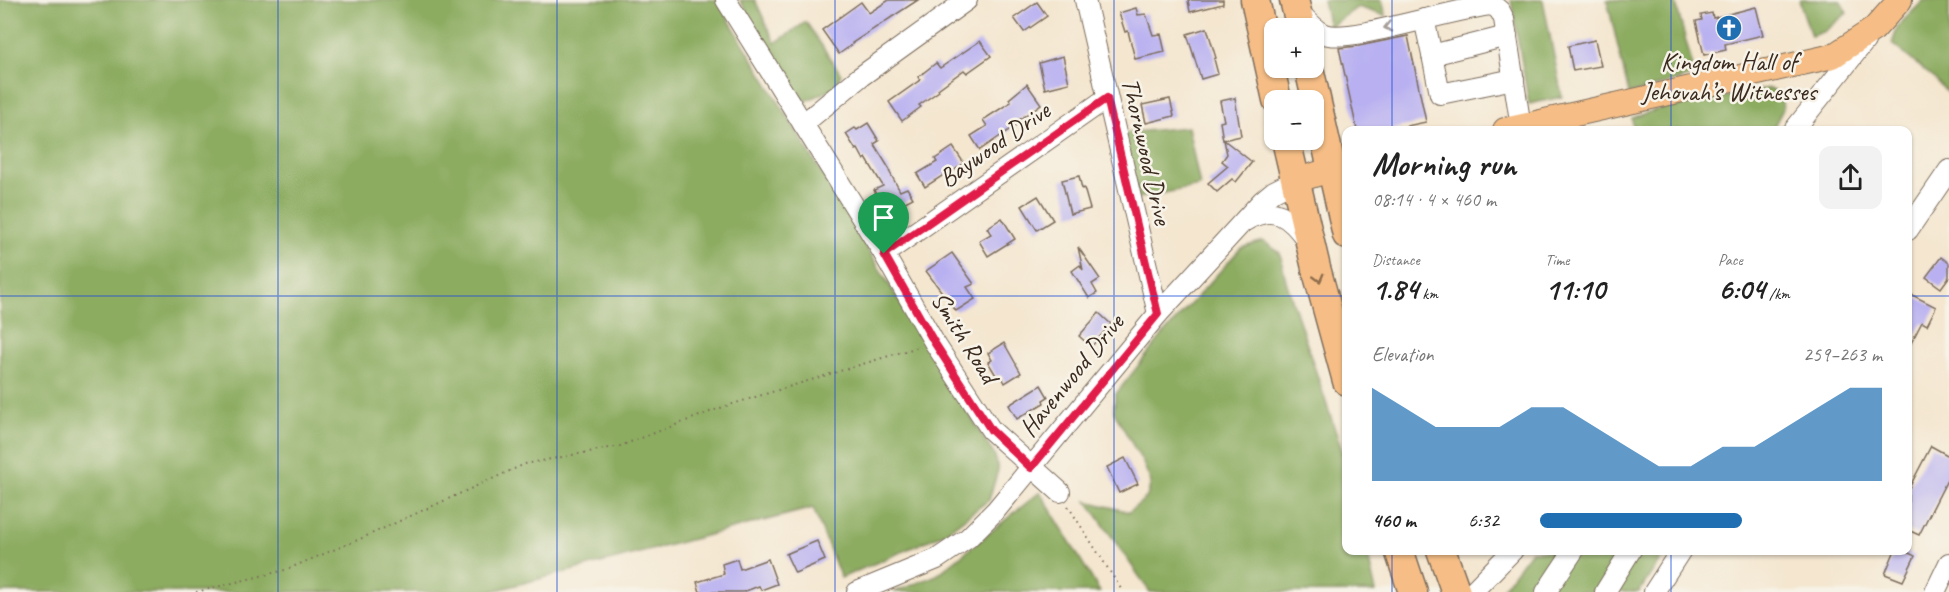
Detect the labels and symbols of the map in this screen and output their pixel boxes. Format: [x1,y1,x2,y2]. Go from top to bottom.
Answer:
church icon: Kingdom Hall of Jehovah’s Witnesses [1714,13,1744,43]
one-way arrow [1383,20,1393,33]
place label: Kingdom Hall of Jehovah’s Witnesses [1640,45,1819,108]
street label: Thornwood Drive [1114,75,1180,229]
street label: Baywood Drive [932,93,1058,195]
pin [858,192,909,254]
one-way arrow [1312,272,1324,283]
street label: Smith Road [924,285,1008,392]
street label: Havenwood Drive [1012,306,1132,444]

